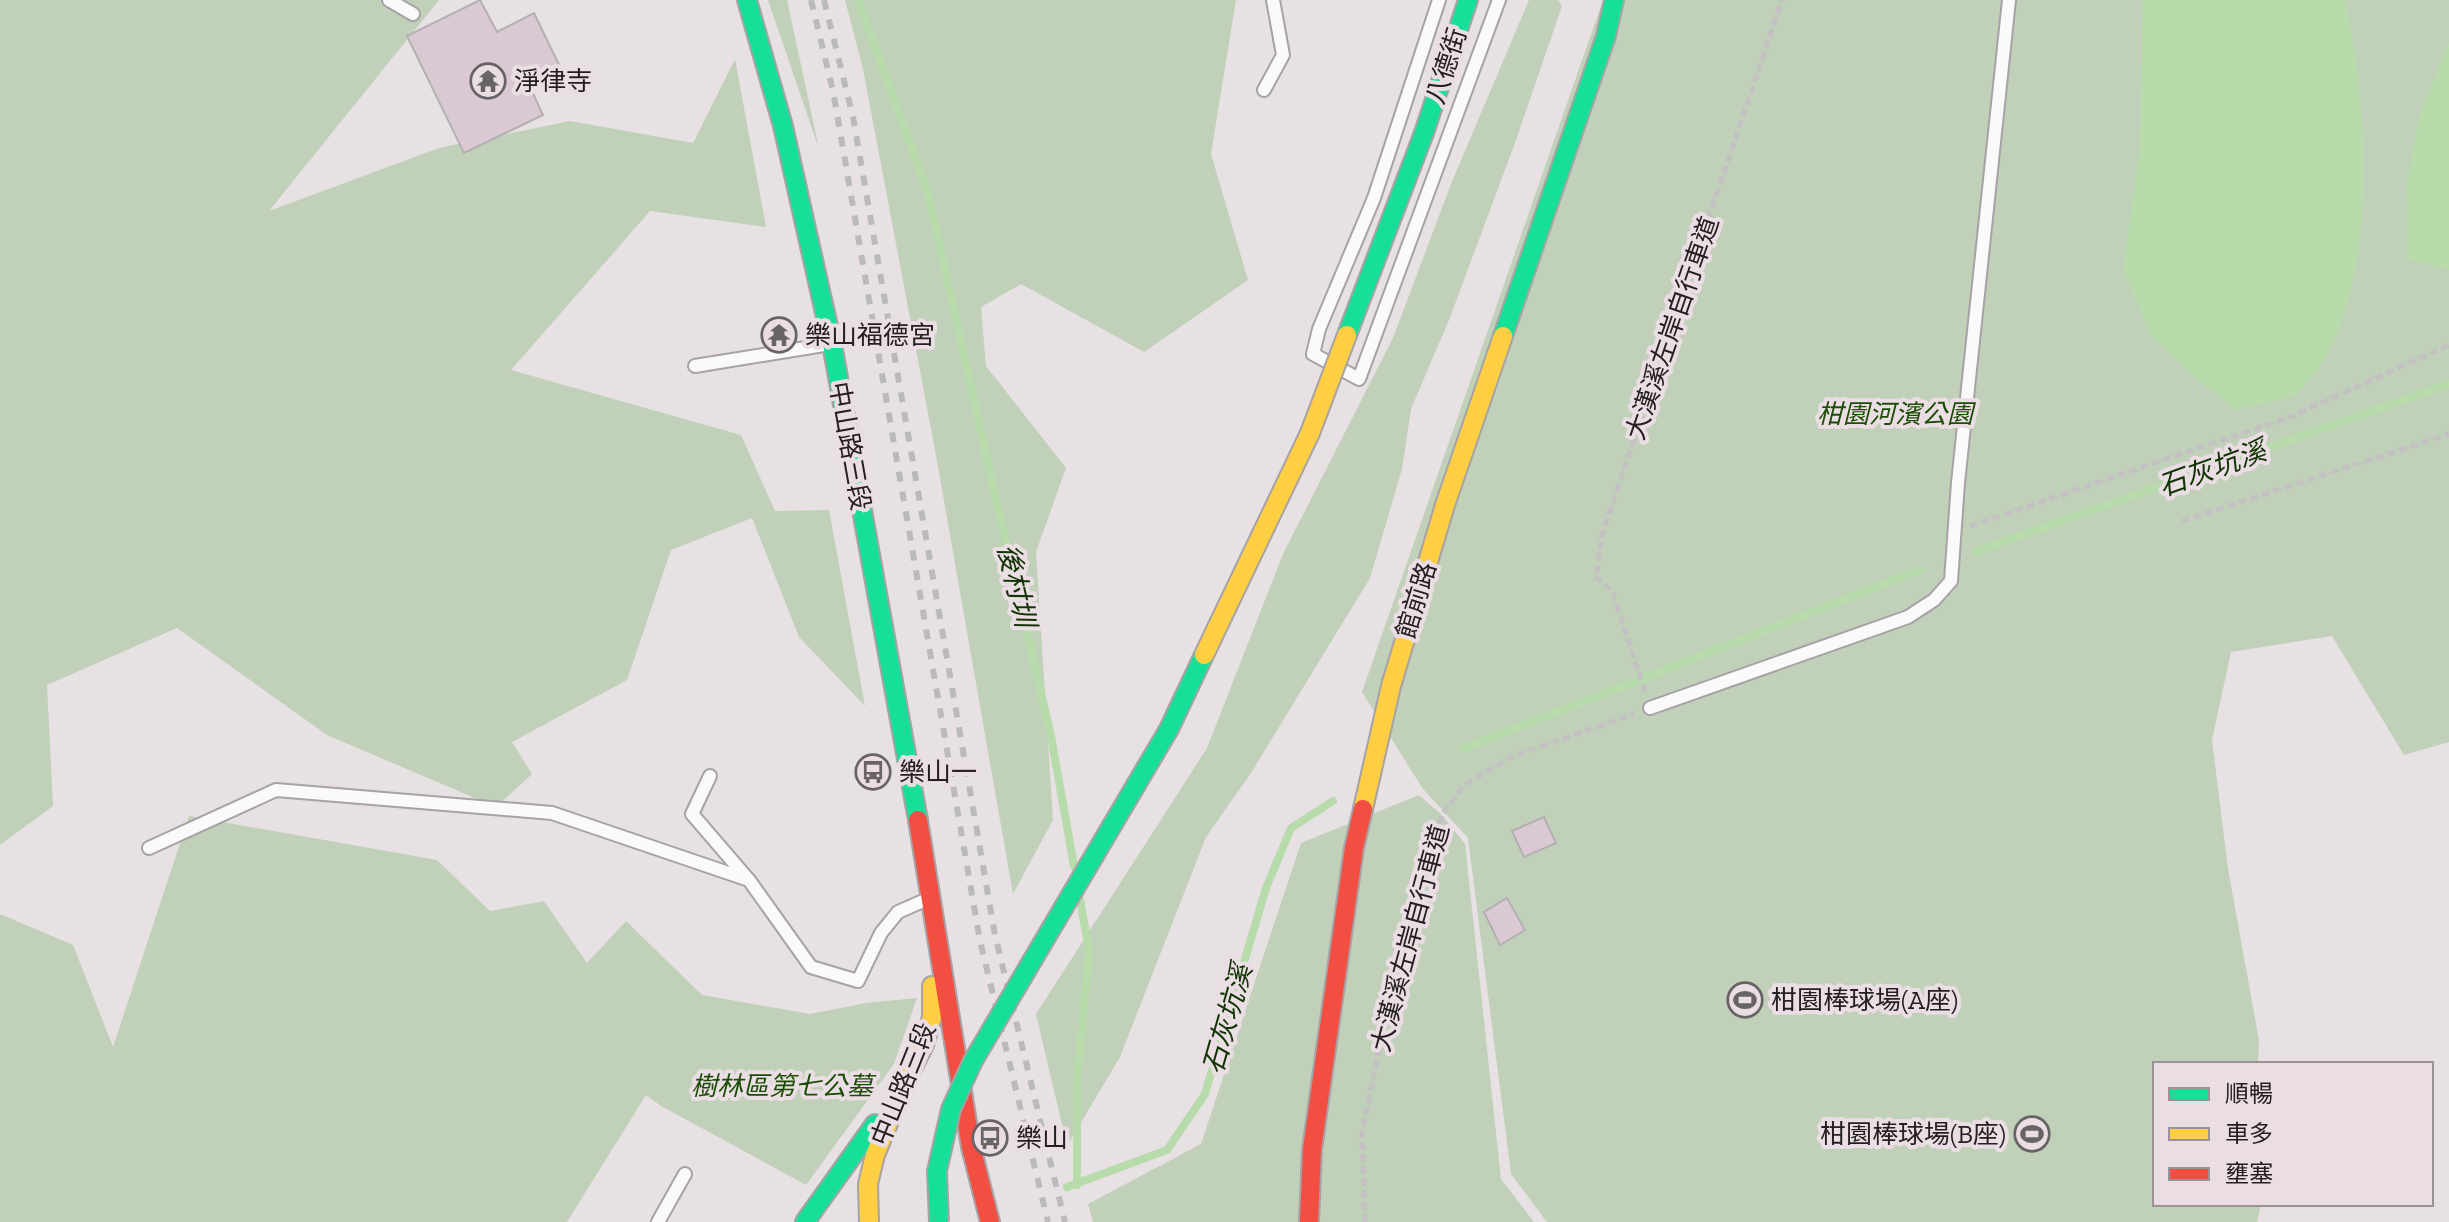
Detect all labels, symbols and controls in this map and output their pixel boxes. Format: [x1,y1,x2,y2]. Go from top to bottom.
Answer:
street label: 八德街 [1419,24,1473,108]
temple icon: 淨律寺 [469,62,507,100]
place label: 淨律寺 [514,65,592,97]
street label: 大漢溪左岸自行車道 [1619,212,1725,444]
temple icon: 樂山福德宮 [760,316,798,354]
place label: 樂山福德宮 [805,319,935,351]
street label: 中山路三段 [823,379,877,513]
park label: 柑園河濱公園 [1817,398,1977,430]
water label: 石灰坑溪 [2154,432,2274,503]
water label: 後村圳 [991,540,1043,634]
street label: 館前路 [1389,558,1443,642]
bus stop icon: 樂山一 [854,753,892,791]
place label: 樂山一 [899,756,977,788]
street label: 大漢溪左岸自行車道 [1364,821,1456,1055]
water label: 石灰坑溪 [1196,957,1260,1078]
sports icon: 柑園棒球場(A座) [1726,981,1764,1019]
place label: 柑園棒球場(A座) [1771,984,1958,1016]
street label: 中山路三段 [864,1018,942,1150]
legend [2153,1062,2433,1206]
park label: 樹林區第七公墓 [691,1070,877,1102]
text: 順暢 [2225,1079,2273,1108]
sports icon: 柑園棒球場(B座) [2013,1115,2051,1153]
place label: 柑園棒球場(B座) [1820,1118,2006,1150]
bus stop icon: 樂山 [971,1119,1009,1157]
text: 車多 [2225,1119,2273,1148]
place label: 樂山 [1016,1122,1068,1154]
text: 壅塞 [2225,1159,2273,1188]

